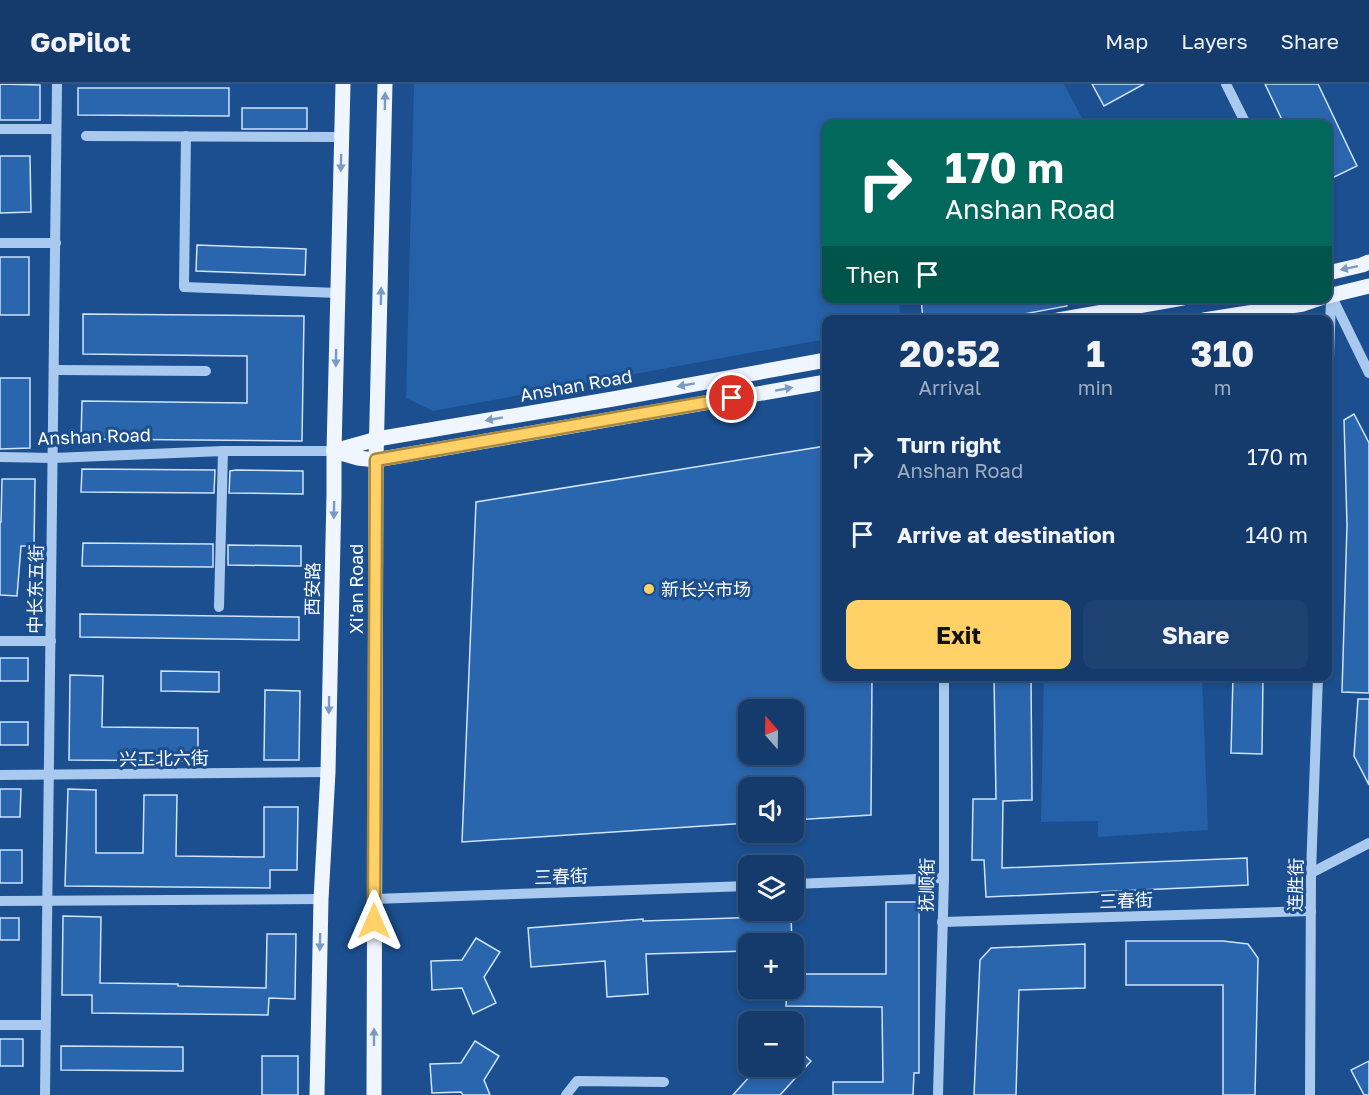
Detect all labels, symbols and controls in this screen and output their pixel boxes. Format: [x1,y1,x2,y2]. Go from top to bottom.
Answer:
text: GoPilot [30,25,131,58]
text: Map [1105,28,1148,54]
text: Layers [1181,28,1248,54]
text: Share [1281,28,1339,54]
one-way arrow [380,92,390,111]
text: 170 m [945,142,1064,192]
icon: right [846,144,924,222]
one-way arrow [336,154,346,173]
text: Anshan Road [945,193,1115,225]
icon: arrive [911,258,944,291]
text: Then [846,261,899,288]
one-way arrow [1339,264,1358,274]
one-way arrow [376,287,385,306]
text: 20:52 [899,332,1000,375]
text: 1 [1086,332,1105,375]
text: 310 [1191,332,1255,375]
one-way arrow [331,349,341,368]
street label: Anshan Road [518,364,634,406]
pin [706,372,757,423]
text: Arrival [919,375,981,399]
text: min [1078,375,1113,399]
text: m [1214,375,1231,399]
one-way arrow [677,381,696,390]
icon: arrive [715,381,748,414]
one-way arrow [775,384,794,393]
one-way arrow [485,415,504,424]
street label: Anshan Road [37,423,151,449]
text: Turn right [897,431,1001,458]
icon: right [846,440,879,473]
text: 170 m [1247,443,1308,470]
text: Anshan Road [897,458,1023,482]
one-way arrow [329,500,338,519]
icon: arrive [846,518,879,551]
text: Arrive at destination [897,521,1115,548]
text: 140 m [1245,521,1308,548]
street label: 中长东五街 [23,544,47,634]
street label: Xi'an Road [345,544,367,634]
street label: 西安路 [301,562,323,616]
place label: 新长兴市场 [661,578,751,600]
marker: 新长兴市场 [642,582,656,596]
button: Exit [846,600,1071,669]
button: Share [1083,600,1308,669]
one-way arrow [325,695,334,714]
north arrow [738,699,804,765]
map controls [738,699,804,1077]
street label: 兴工北六街 [119,746,209,770]
button: sound [738,777,804,843]
button: layers [738,855,804,921]
street label: 抚顺街 [915,858,937,912]
street label: 连胜街 [1284,858,1306,912]
street label: 三春街 [534,864,588,888]
street label: 三春街 [1099,888,1153,912]
position arrow [342,889,406,953]
one-way arrow [316,932,325,951]
button: + [738,933,804,999]
button: − [738,1011,804,1077]
one-way arrow [369,1027,379,1046]

